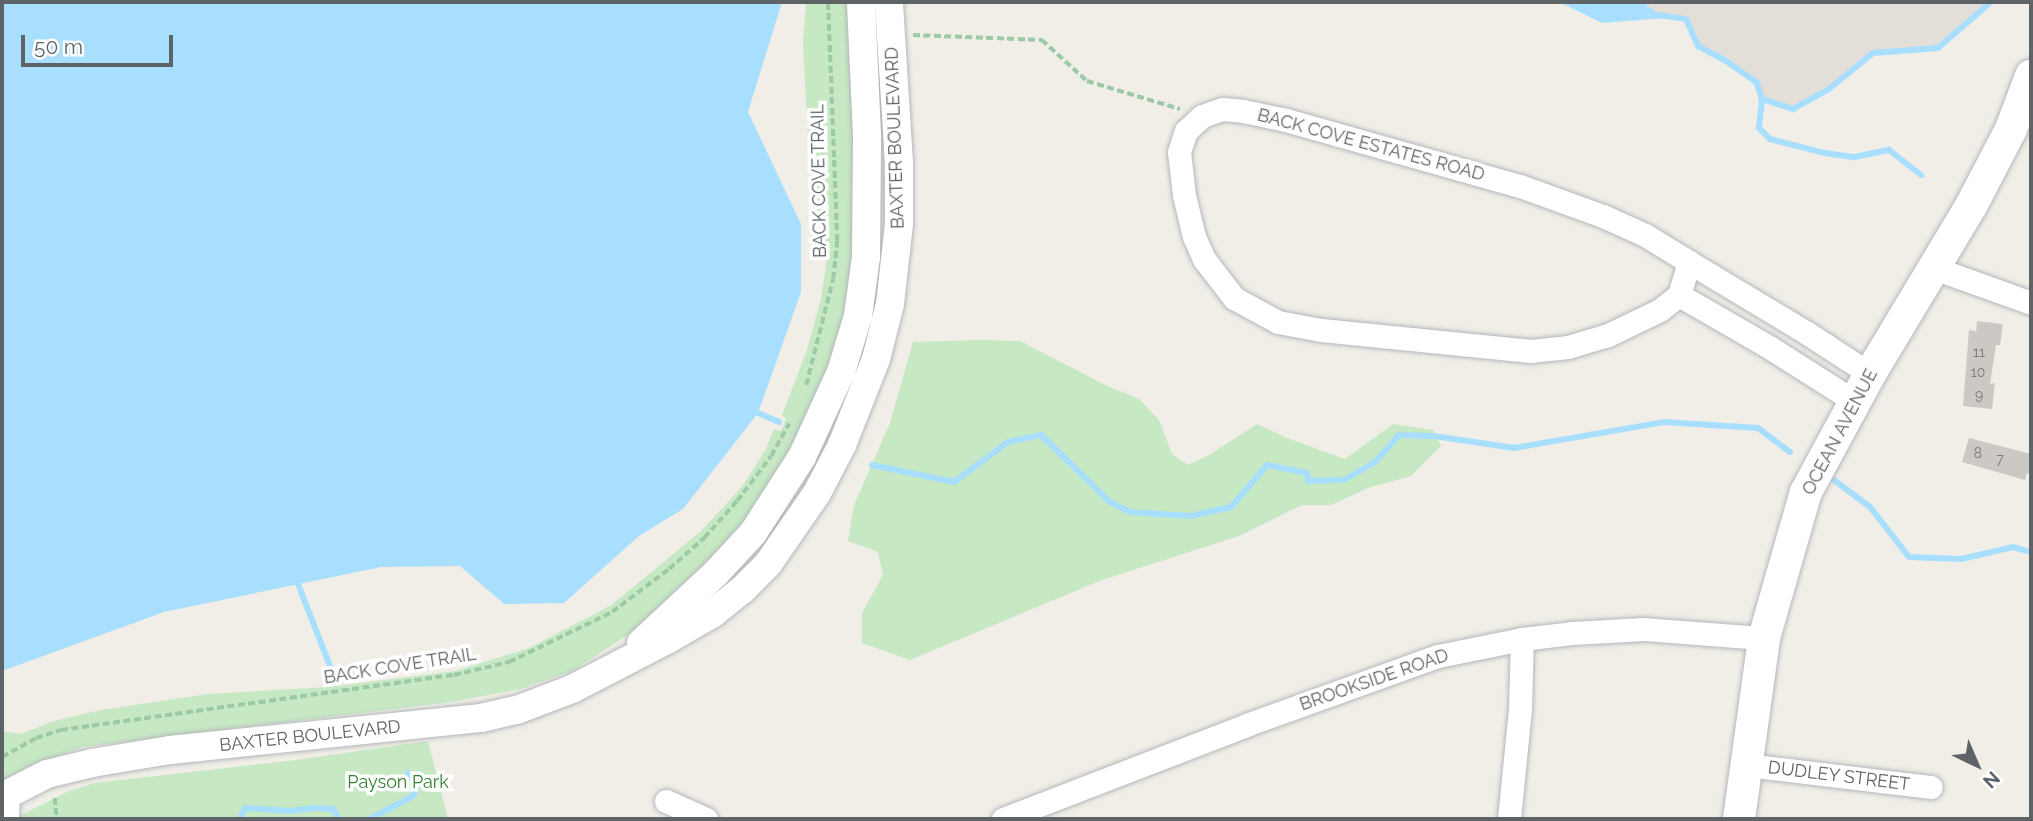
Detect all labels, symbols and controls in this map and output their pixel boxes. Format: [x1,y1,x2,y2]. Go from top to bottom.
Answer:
scale bar [24,21,177,65]
text: 50 m [34,34,83,59]
street label: BAXTER BOULEVARD [881,47,909,229]
street label: BACK COVE TRAIL [807,103,831,259]
street label: BACK COVE ESTATES ROAD [1255,104,1487,186]
house number: 11 [1973,344,1985,360]
house number: 10 [1971,364,1985,380]
street label: OCEAN AVENUE [1798,365,1882,499]
house number: 9 [1975,387,1983,403]
house number: 8 [1974,445,1982,461]
house number: 7 [1996,451,2004,467]
street label: BACK COVE TRAIL [322,643,478,689]
street label: BROOKSIDE ROAD [1297,644,1451,716]
street label: BAXTER BOULEVARD [218,716,402,756]
north arrow [1942,730,2012,800]
street label: DUDLEY STREET [1766,757,1912,795]
text: N [1979,767,2004,793]
park label: Payson Park [347,771,449,793]

